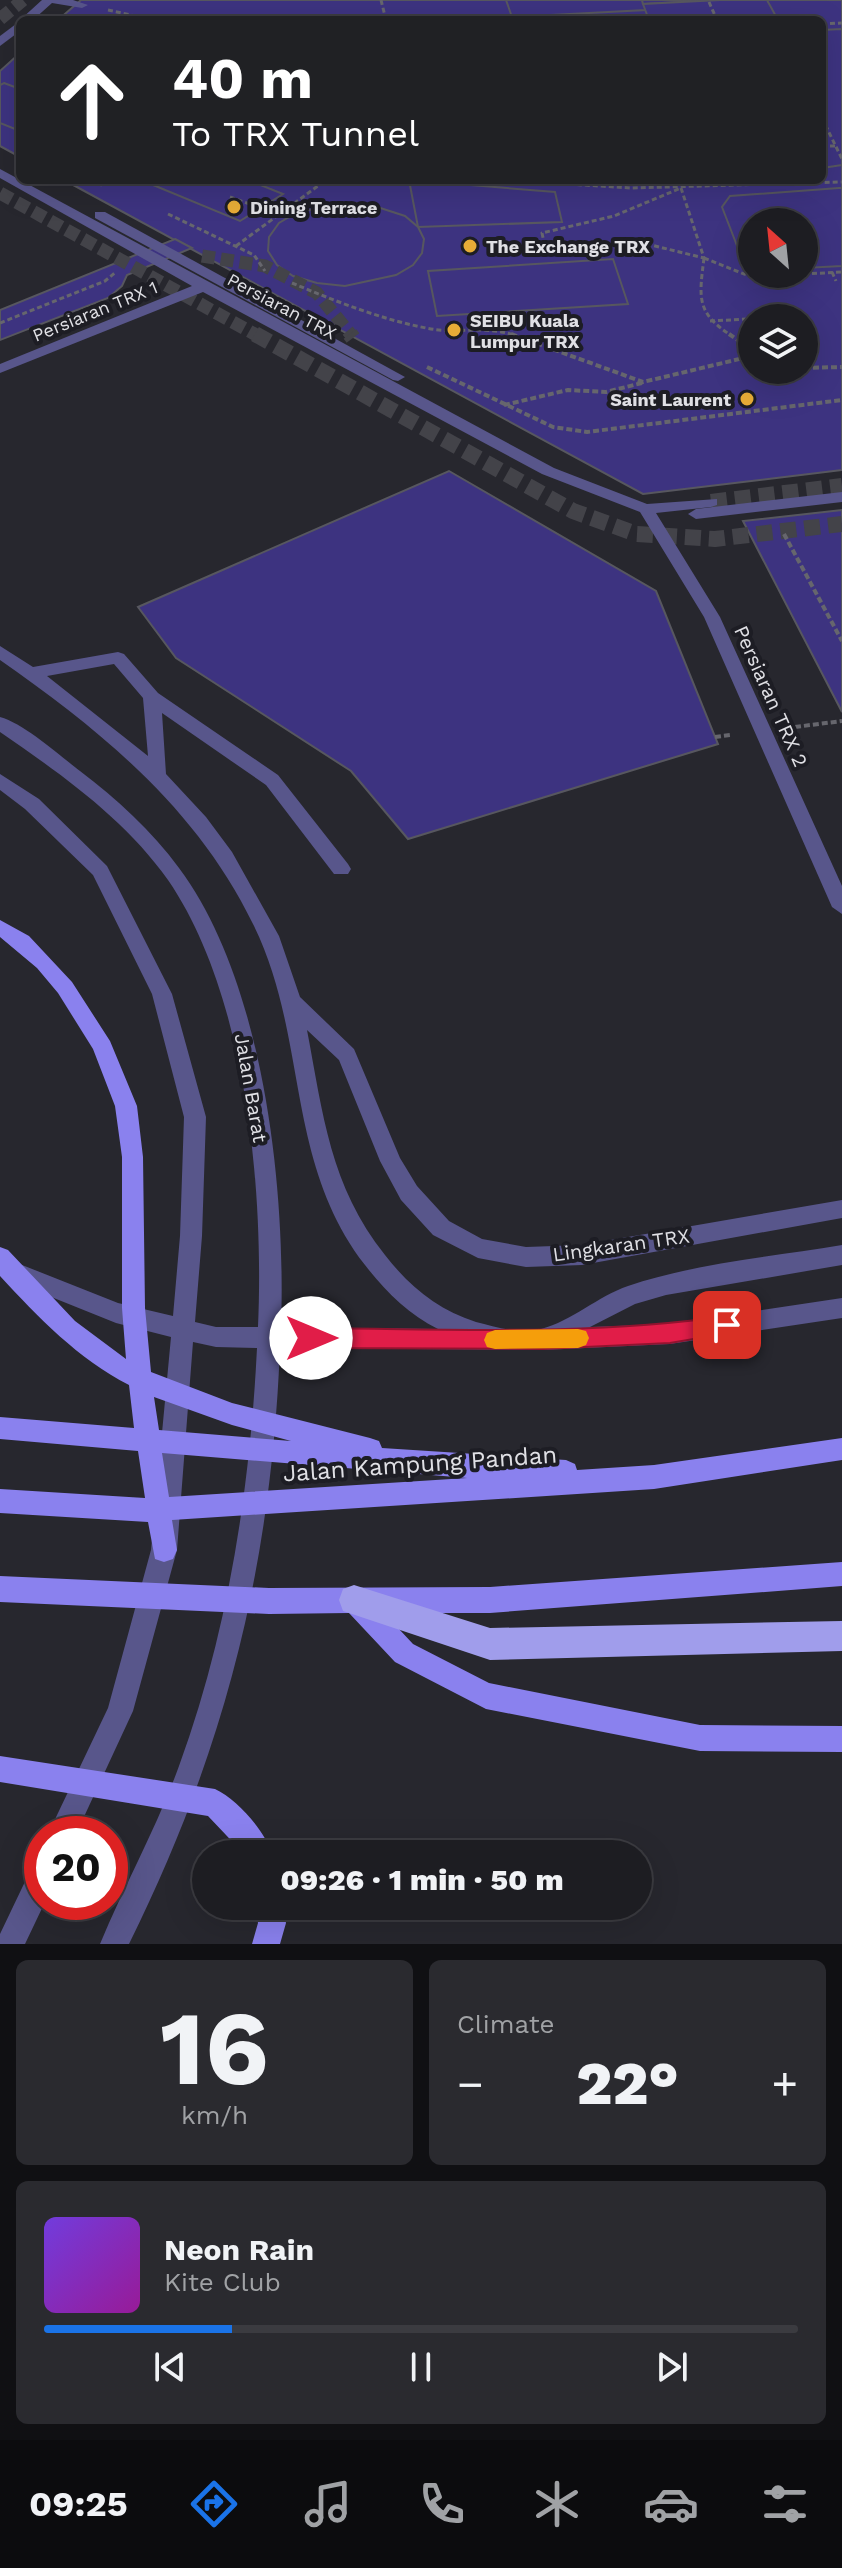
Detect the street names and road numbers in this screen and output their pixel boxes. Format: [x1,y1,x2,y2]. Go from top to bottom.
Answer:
street label: Persiaran TRX [224,268,340,344]
street label: Persiaran TRX 1 [29,276,161,346]
street label: Persiaran TRX 2 [729,622,813,770]
street label: Jalan Barat [230,1032,273,1145]
street label: Lingkaran TRX [551,1224,691,1266]
street label: Jalan Kampung Pandan [282,1440,558,1488]

